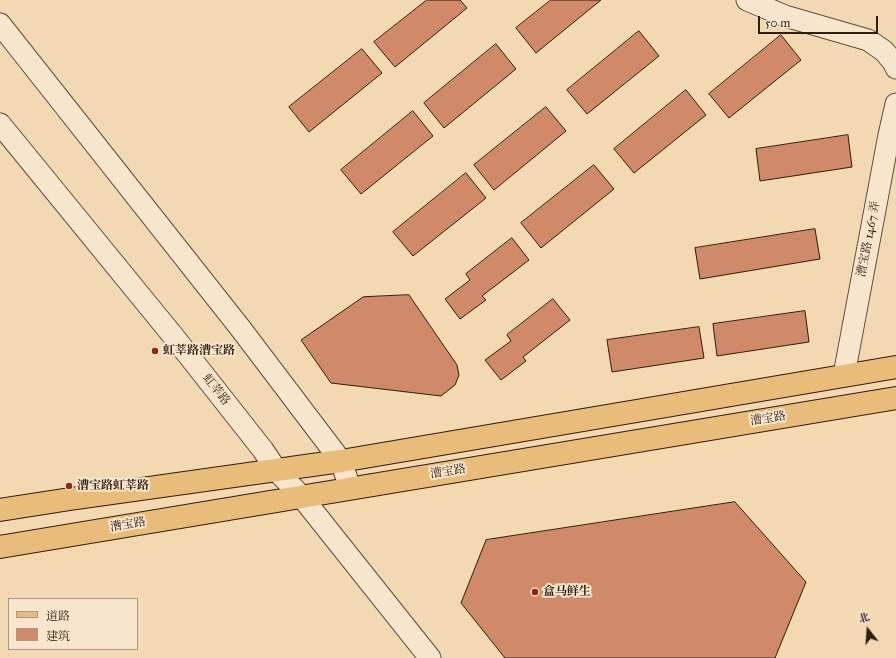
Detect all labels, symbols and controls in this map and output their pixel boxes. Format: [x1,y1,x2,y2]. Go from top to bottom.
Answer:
scale bar [760,8,880,34]
text: 50 m [765,16,790,30]
street label: 漕宝路 1467 弄 [855,200,883,278]
place label: 虹莘路漕宝路 [163,344,235,358]
marker: 虹莘路漕宝路 [150,346,160,356]
street label: 虹莘路 [199,371,233,409]
street label: 漕宝路 [749,409,787,429]
street label: 漕宝路 [429,462,467,482]
place label: 漕宝路虹莘路 [77,479,149,493]
marker: 漕宝路虹莘路 [64,481,74,491]
street label: 漕宝路 [109,515,147,535]
place label: 盒马鲜生 [543,585,591,599]
marker: 盒马鲜生 [530,587,540,597]
legend [8,598,138,650]
text: 道路 [46,609,70,623]
north arrow [848,610,888,650]
text: 北 [857,610,872,626]
text: 建筑 [46,629,70,643]

